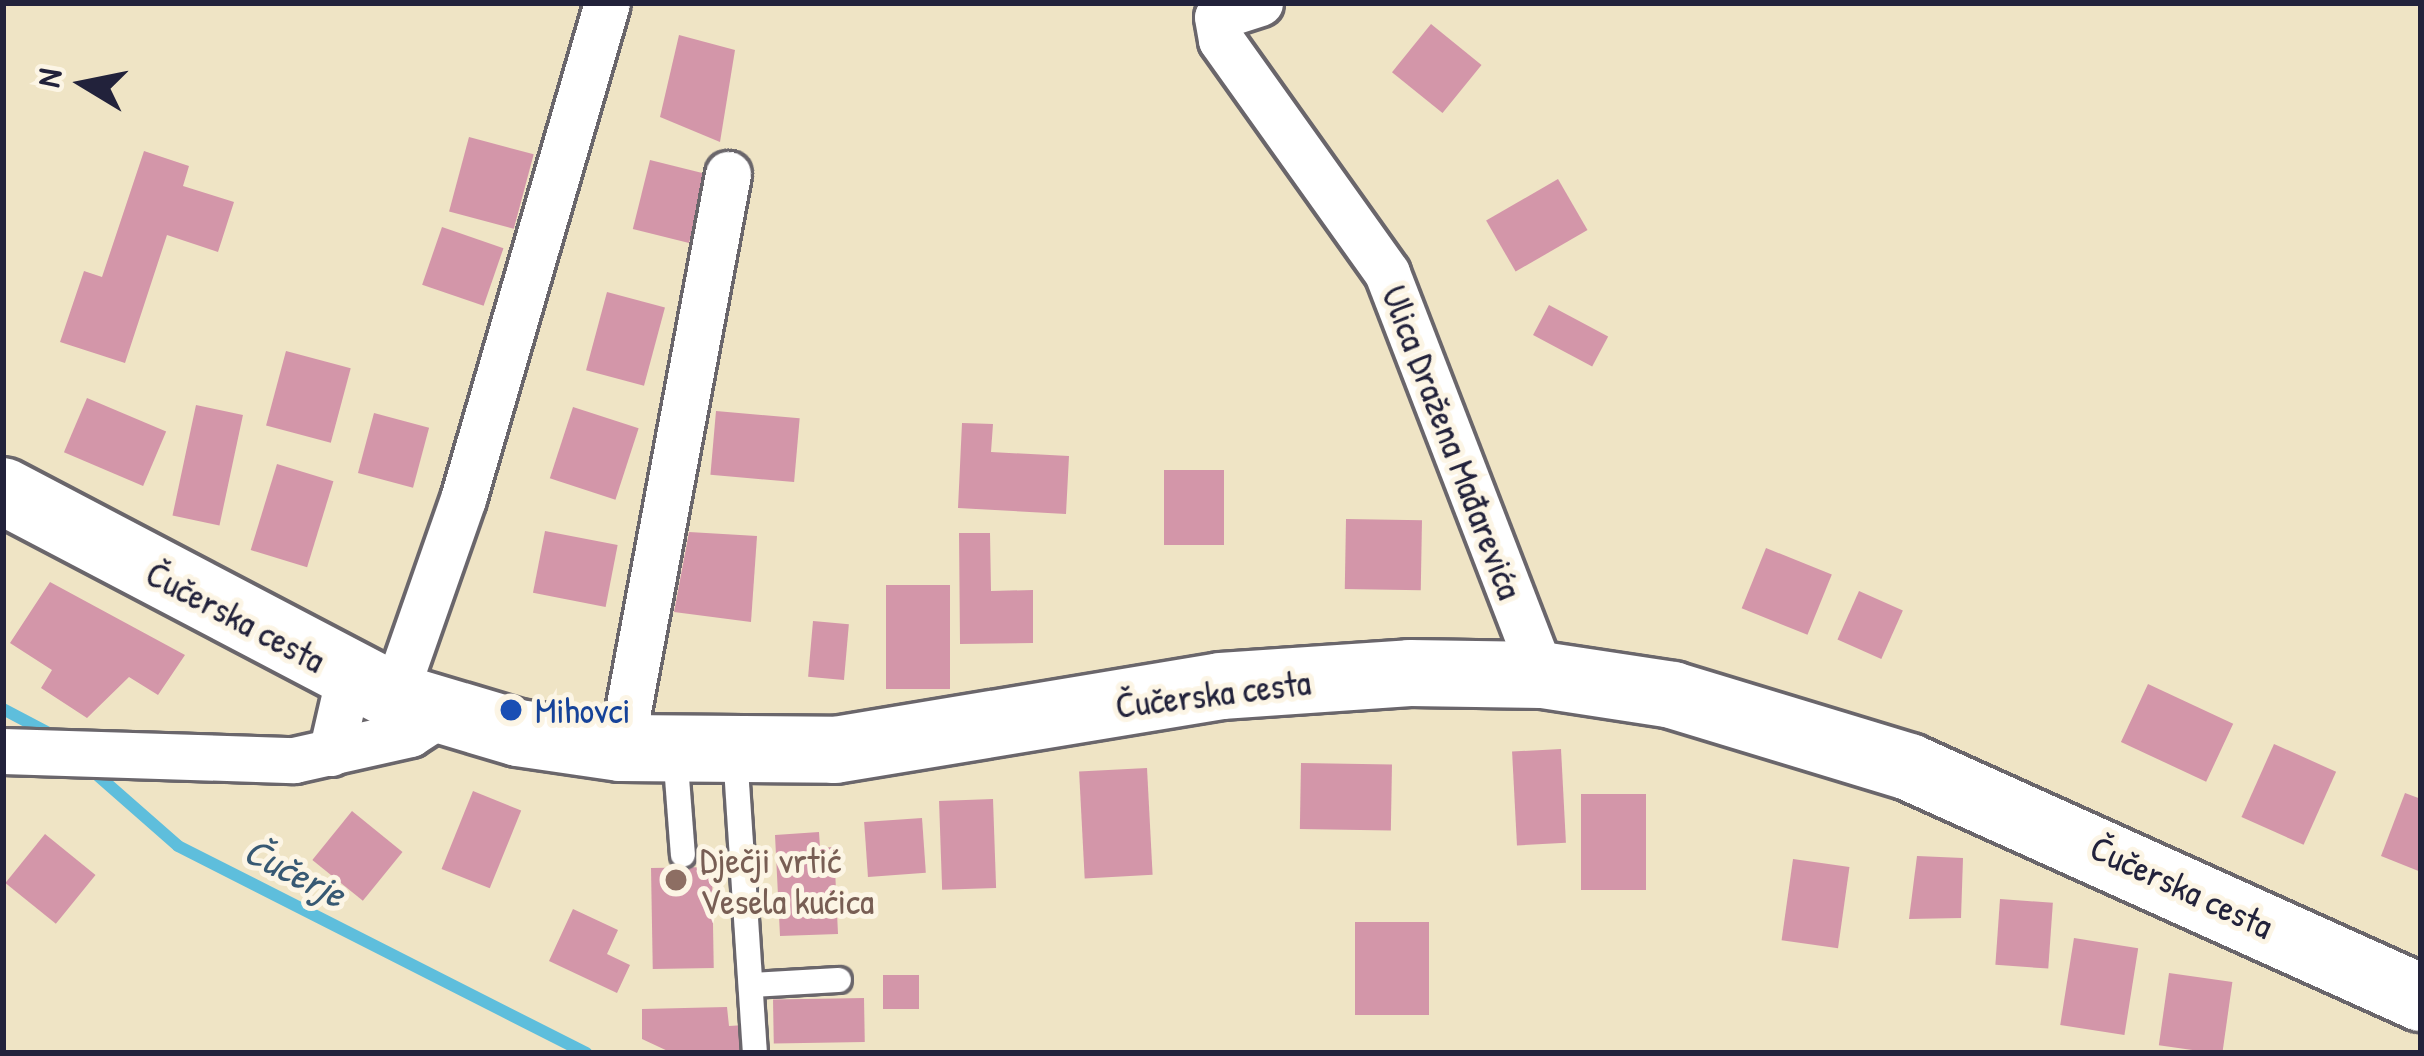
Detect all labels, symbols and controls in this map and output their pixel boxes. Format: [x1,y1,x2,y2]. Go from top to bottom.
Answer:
north arrow [24,24,144,144]
text: N [25,65,72,90]
street label: Ulica Dražena Mađarevića [1373,279,1533,605]
street label: Čučerska cesta [139,551,333,681]
street label: Čučerska cesta [1113,660,1313,726]
place label: Mihovci [535,688,631,732]
marker: Mihovci [498,697,524,723]
street label: Čučerska cesta [2084,825,2280,947]
water label: Čučerje [237,827,353,917]
place label: Dječji vrtić Vesela kućica [700,837,874,922]
marker: Dječji vrtić Vesela kućica [663,867,689,893]

